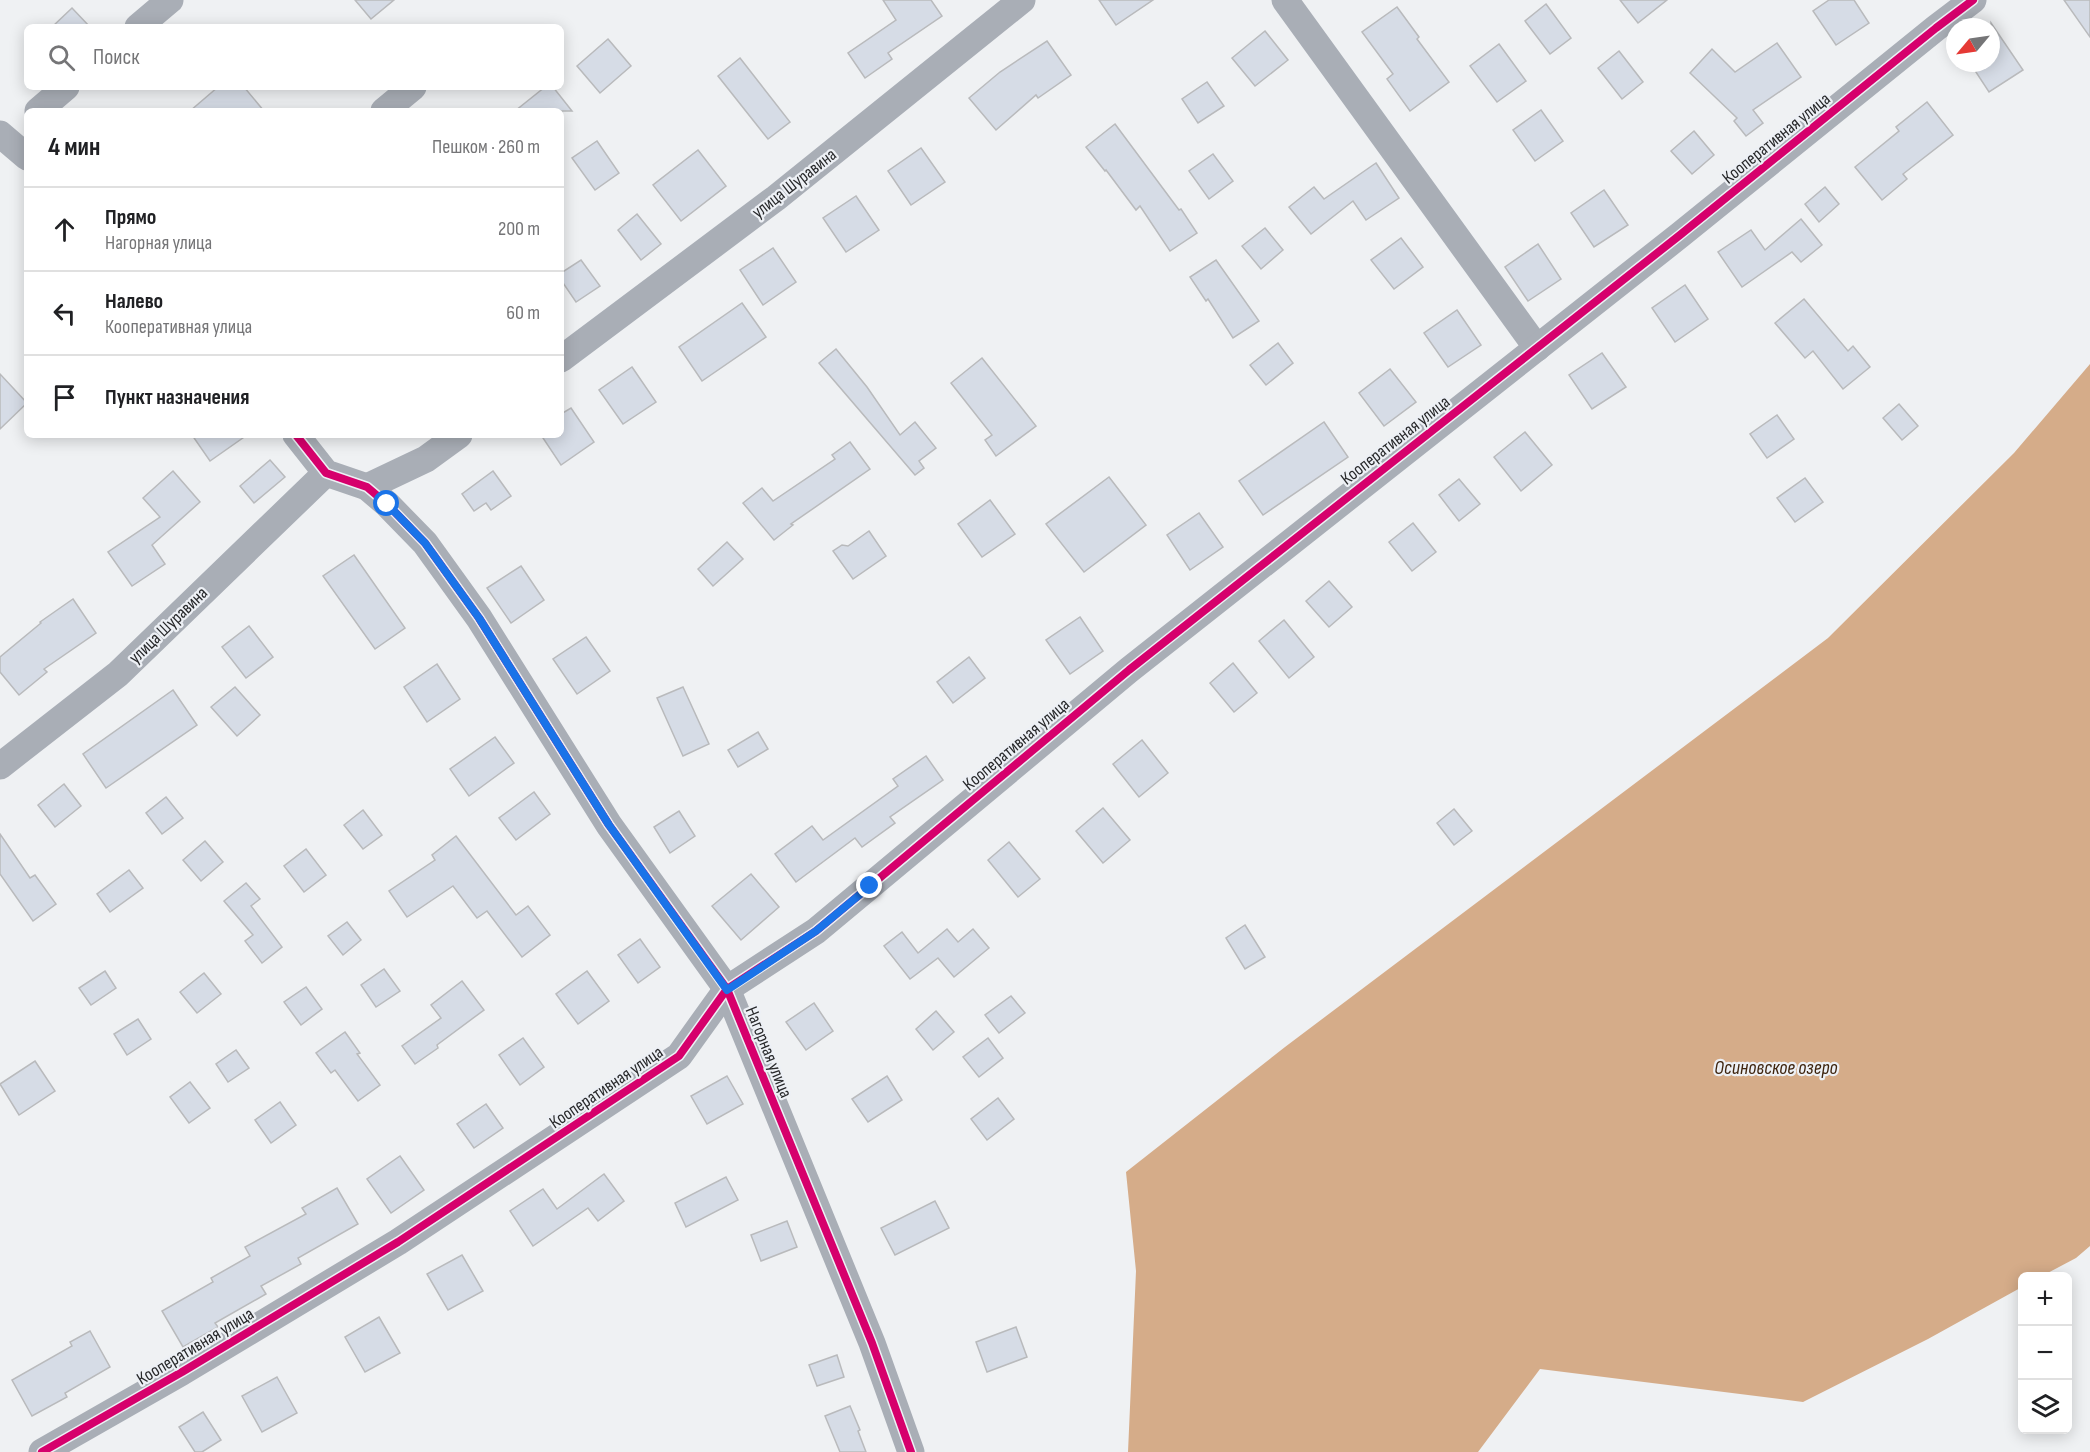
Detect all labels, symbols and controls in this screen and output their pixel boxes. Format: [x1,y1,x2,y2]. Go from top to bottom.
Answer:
north arrow [1946,18,2000,72]
search box [24,24,564,90]
icon: search [45,41,78,74]
text: Поиск [93,44,139,71]
street label: Кооперативная улица [1718,88,1834,188]
text: 4 мин [48,132,100,163]
text: Пешком · 260 m [432,135,540,159]
street label: улица Шуравина [748,144,841,223]
text: Прямо [105,204,156,231]
icon: ahead [48,213,81,246]
text: 200 m [498,217,540,241]
text: Нагорная улица [105,231,212,255]
text: Налево [105,288,163,315]
icon: left [48,297,81,330]
text: 60 m [506,301,540,325]
text: Кооперативная улица [105,315,252,339]
icon: arrive [48,381,81,414]
text: Пункт назначения [105,384,249,411]
street label: Кооперативная улица [1337,391,1454,489]
route start [373,490,399,516]
street label: улица Шуравина [125,583,212,668]
street label: Кооперативная улица [959,694,1074,795]
route end [856,872,882,898]
street label: Нагорная улица [741,1004,796,1101]
street label: Кооперативная улица [545,1042,667,1133]
water label: Осиновское озеро [1714,1056,1838,1080]
map controls [2018,1272,2072,1434]
button: + [2018,1272,2072,1326]
street label: Кооперативная улица [133,1303,258,1390]
button: − [2018,1326,2072,1380]
button: layers [2018,1380,2072,1434]

